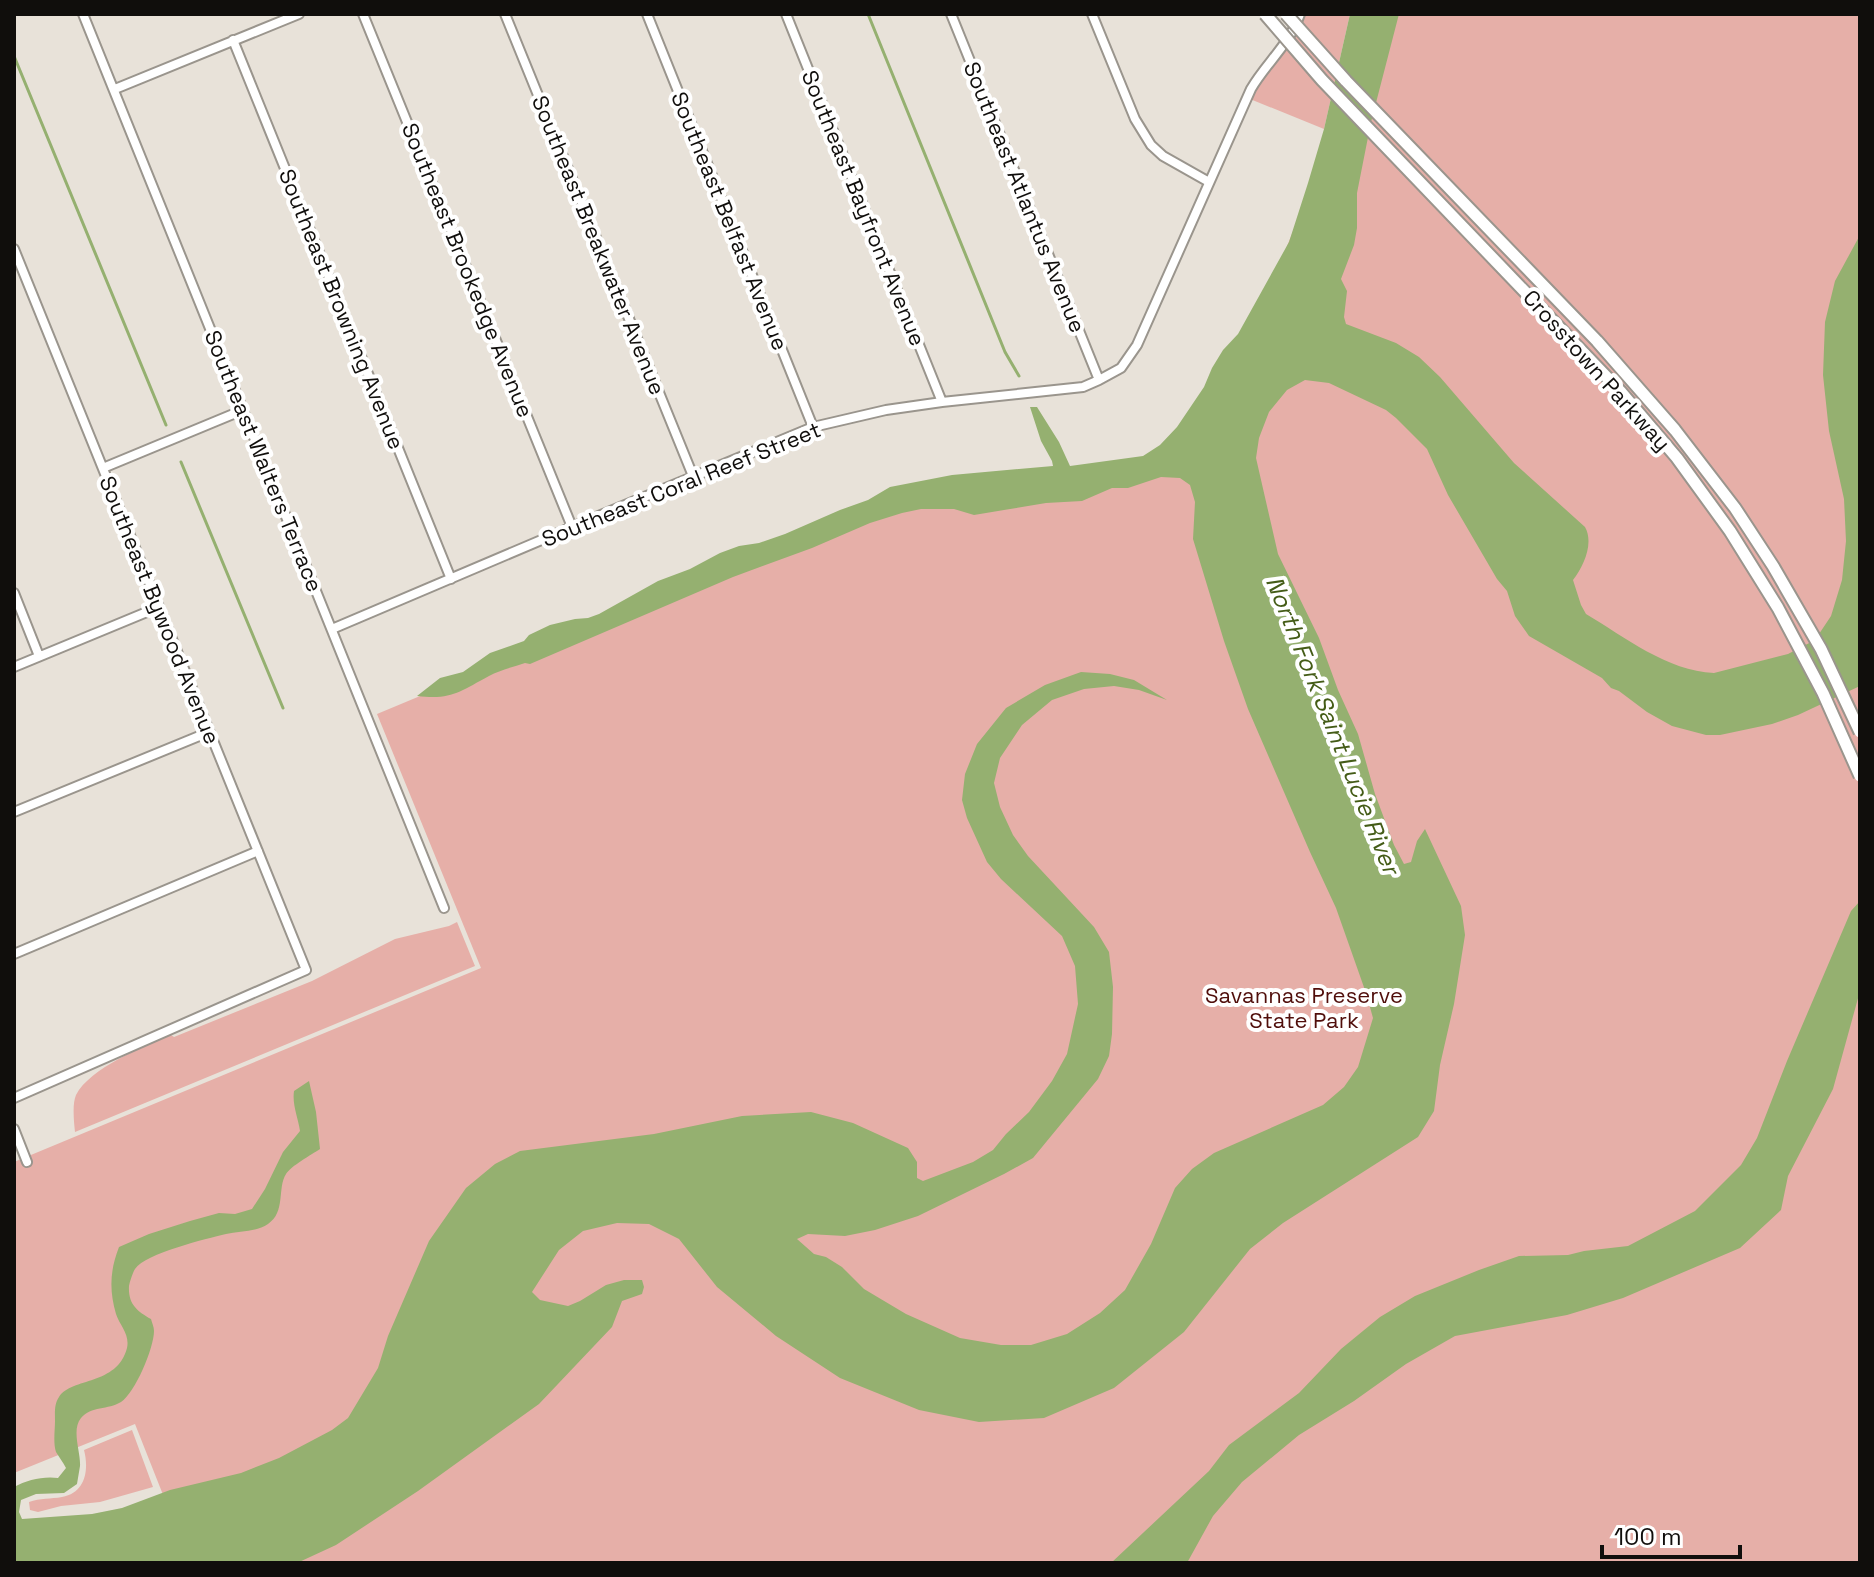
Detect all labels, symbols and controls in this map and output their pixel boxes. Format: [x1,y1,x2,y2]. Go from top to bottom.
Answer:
street label: Southeast Atlantus Avenue [958,58,1092,336]
street label: Southeast Bayfront Avenue [796,66,932,350]
street label: Southeast Belfast Avenue [665,88,795,354]
street label: Southeast Breakwater Avenue [526,91,672,399]
street label: Southeast Brookedge Avenue [396,119,540,421]
street label: Southeast Browning Avenue [273,165,411,453]
street label: Crosstown Parkway [1517,284,1677,456]
street label: Southeast Walters Terrace [199,326,329,596]
street label: Southeast Coral Reef Street [537,415,825,553]
street label: Southeast Bywood Avenue [93,472,227,748]
water label: North Fork Saint Lucie River [1259,572,1408,881]
park label: Savannas Preserve State Park [1205,981,1403,1034]
scale bar [1602,1509,1740,1559]
text: 100 m [1614,1521,1682,1552]

